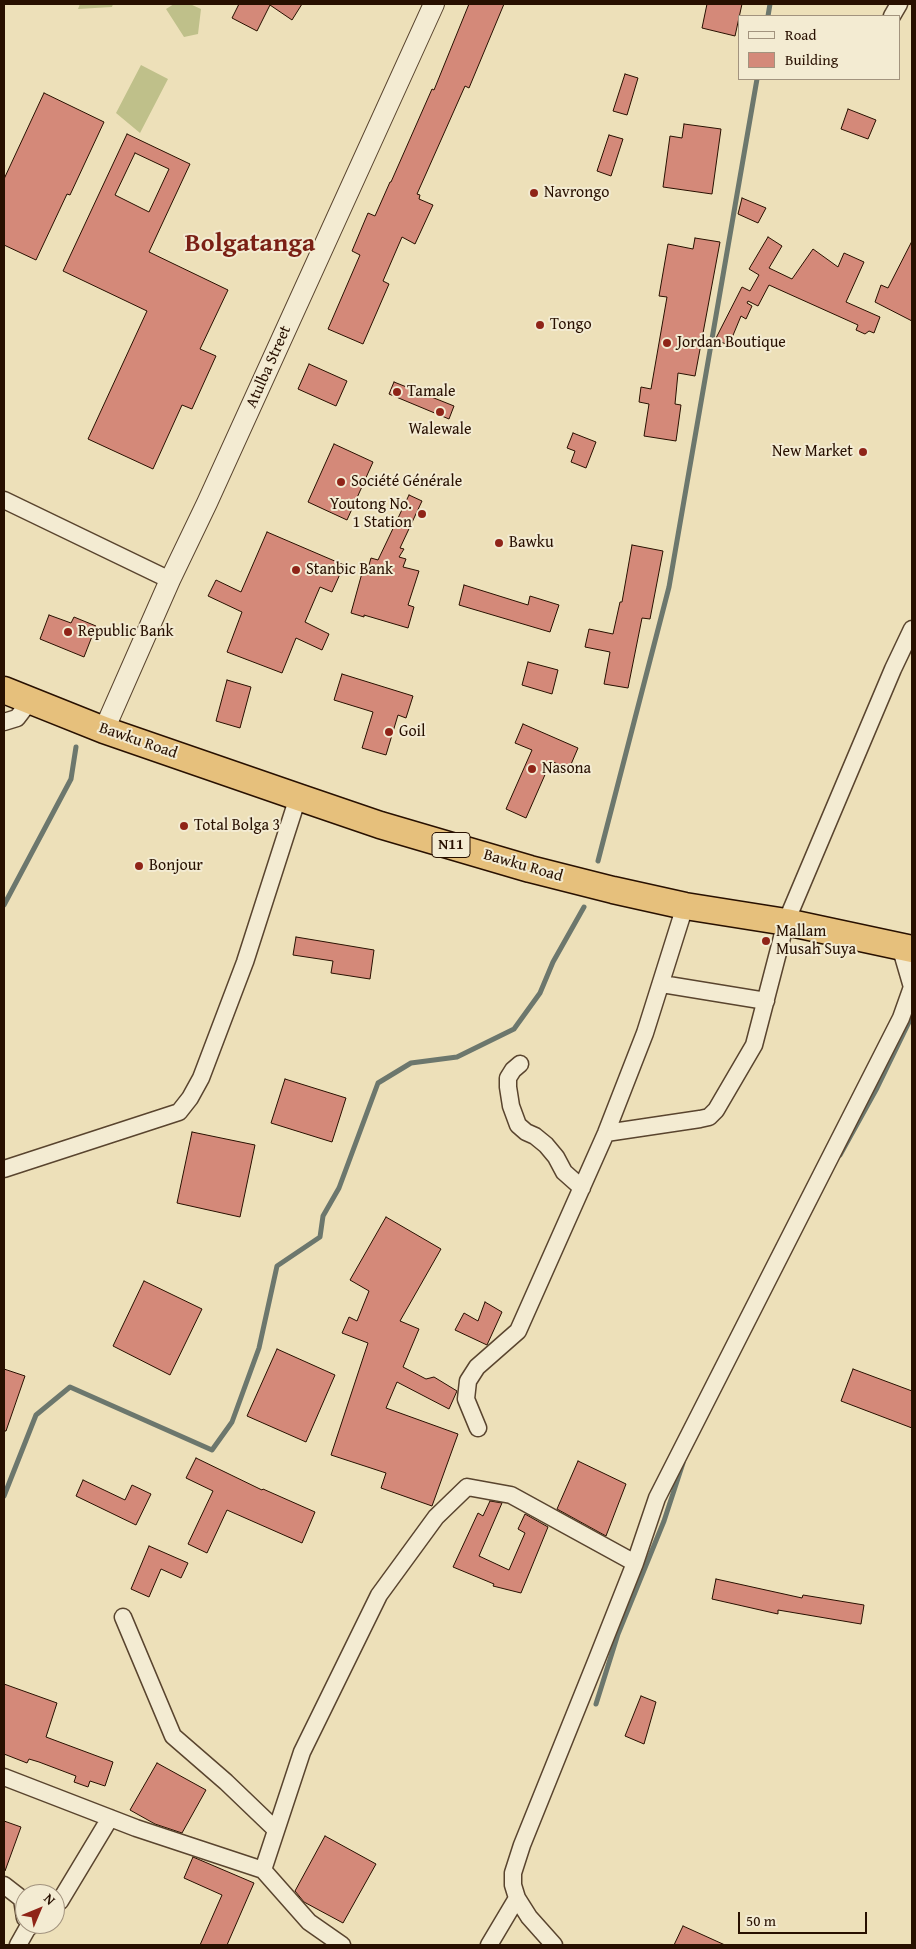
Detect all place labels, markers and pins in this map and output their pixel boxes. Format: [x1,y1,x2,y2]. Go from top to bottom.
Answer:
place label: Navrongo [544,183,609,203]
marker: Navrongo [528,187,540,199]
place label: Tongo [550,315,592,335]
marker: Tongo [534,319,546,331]
place label: Jordan Boutique [677,333,786,353]
marker: Jordan Boutique [661,337,673,349]
place label: Tamale [407,382,456,402]
marker: Tamale [391,386,403,398]
marker: Walewale [434,406,446,418]
place label: Walewale [408,420,472,440]
place label: New Market [772,442,853,462]
marker: New Market [857,446,869,458]
place label: Société Générale [351,472,462,492]
marker: Société Générale [335,476,347,488]
place label: Youtong No. 1 Station [330,495,412,533]
marker: Youtong No. 1 Station [416,508,428,520]
place label: Bawku [509,533,554,553]
marker: Bawku [493,537,505,549]
place label: Stanbic Bank [306,560,393,580]
marker: Stanbic Bank [290,564,302,576]
place label: Republic Bank [78,622,174,642]
marker: Republic Bank [62,626,74,638]
place label: Goil [399,722,426,742]
marker: Goil [383,726,395,738]
place label: Nasona [542,759,591,779]
marker: Nasona [526,763,538,775]
place label: Total Bolga 3 [194,816,280,836]
marker: Total Bolga 3 [178,820,190,832]
place label: Bonjour [149,856,203,876]
marker: Bonjour [133,860,145,872]
place label: Mallam Musah Suya [776,922,856,960]
marker: Mallam Musah Suya [760,935,772,947]

